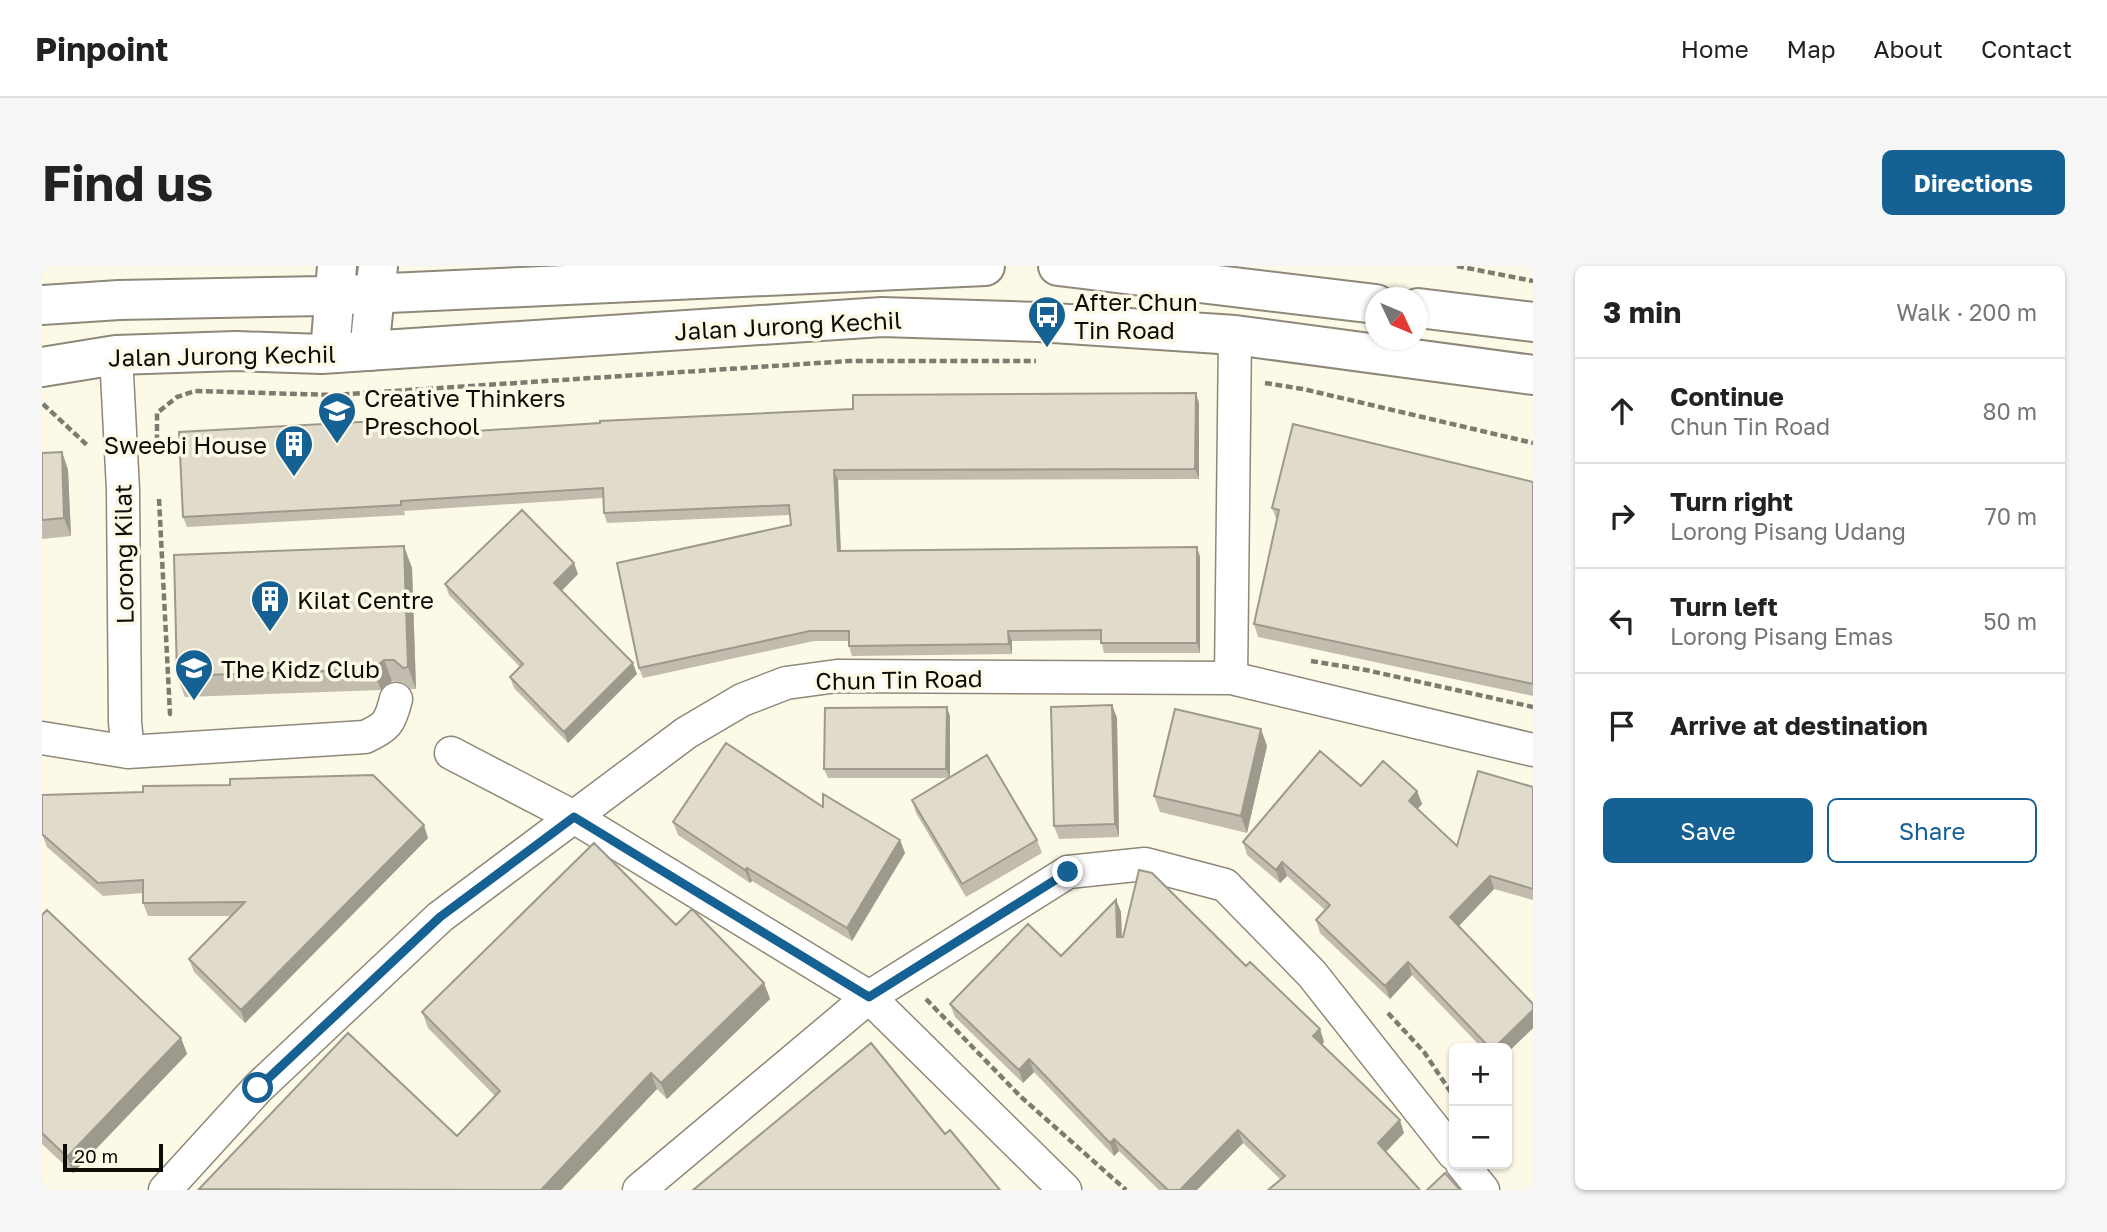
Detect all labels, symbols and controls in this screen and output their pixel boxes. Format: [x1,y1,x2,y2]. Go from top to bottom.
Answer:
text: Pinpoint [35,29,168,68]
text: Home [1681,34,1749,63]
text: Map [1787,34,1836,63]
text: About [1874,34,1943,63]
text: Contact [1981,34,2072,63]
button: Directions [1882,150,2065,215]
text: Find us [42,153,213,212]
place label: After Chun Tin Road [1074,287,1198,344]
north arrow [1365,287,1428,350]
bus stop icon: After Chun Tin Road [1026,294,1068,349]
text: 3 min [1603,294,1681,330]
text: Walk · 200 m [1896,298,2037,326]
street label: Jalan Jurong Kechil [674,305,902,345]
street label: Jalan Jurong Kechil [108,339,336,371]
text: Continue [1670,381,1784,412]
place label: Creative Thinkers Preschool [364,383,566,440]
school or university icon: Creative Thinkers Preschool [316,390,358,445]
icon: ahead [1603,392,1641,430]
text: 80 m [1983,397,2037,425]
text: Chun Tin Road [1670,412,1830,440]
building icon: Sweebi House [273,423,315,478]
place label: Sweebi House [104,430,267,459]
street label: Lorong Kilat [107,484,139,624]
text: Turn right [1670,486,1793,517]
icon: right [1603,497,1641,535]
text: 70 m [1984,502,2037,530]
text: Lorong Pisang Udang [1670,517,1906,545]
building icon: Kilat Centre [249,578,291,633]
place label: Kilat Centre [297,585,434,614]
text: Turn left [1670,591,1778,622]
icon: left [1603,602,1641,640]
text: 50 m [1983,607,2037,635]
text: Lorong Pisang Emas [1670,622,1893,650]
school or university icon: The Kidz Club [173,647,215,702]
place label: The Kidz Club [221,654,380,683]
street label: Chun Tin Road [815,663,983,695]
icon: arrive [1603,707,1641,745]
text: Arrive at destination [1670,710,1928,741]
button: Save [1603,798,1813,863]
button: Share [1827,798,2037,863]
route end [1052,856,1083,887]
map controls [1449,1043,1512,1169]
button: + [1449,1043,1512,1106]
route start [242,1072,273,1103]
button: − [1449,1106,1512,1169]
scale bar [63,1141,163,1173]
text: 20 m [74,1144,118,1167]

